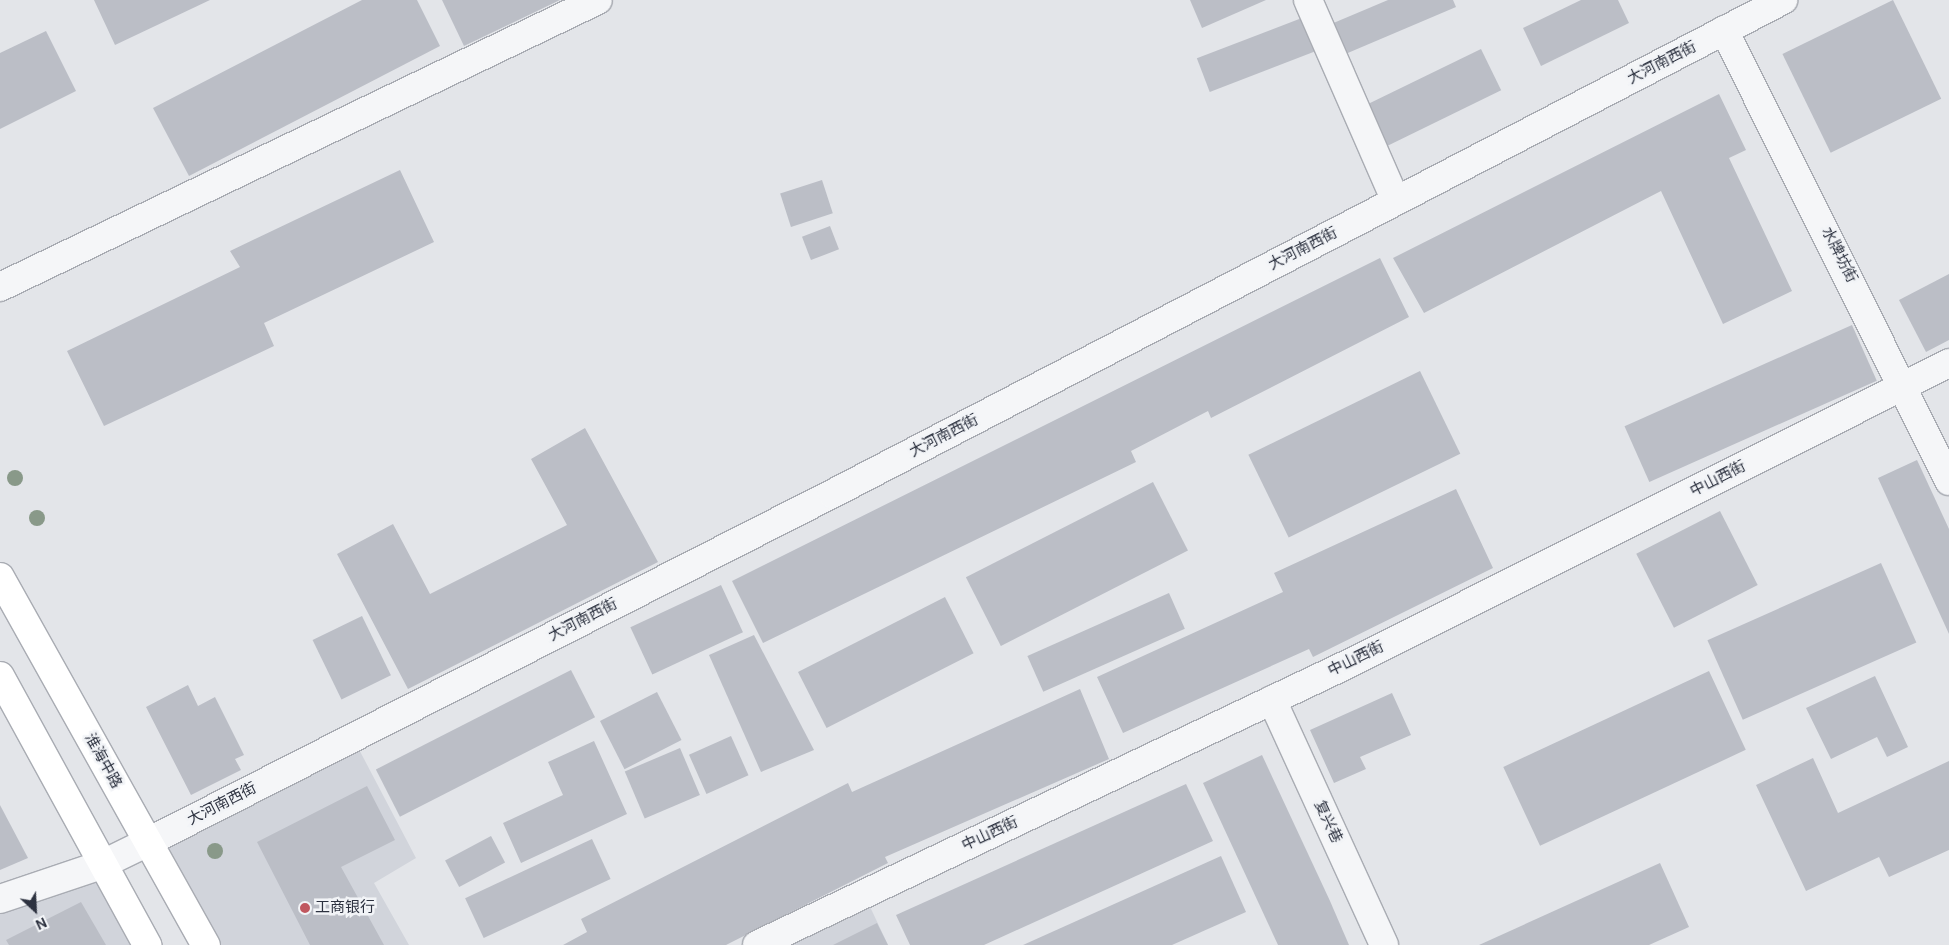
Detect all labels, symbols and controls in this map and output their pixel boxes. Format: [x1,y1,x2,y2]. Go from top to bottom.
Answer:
street label: 大河南西街 [1625,38,1699,88]
street label: 大河南西街 [1266,224,1340,274]
street label: 水牌坊街 [1817,224,1861,286]
street label: 大河南西街 [907,411,981,461]
street label: 中山西街 [1687,457,1749,501]
street label: 大河南西街 [546,595,620,645]
street label: 中山西街 [1325,638,1387,680]
street label: 淮海中路 [81,730,125,792]
street label: 大河南西街 [185,779,259,829]
street label: 复兴巷 [1310,798,1346,846]
street label: 中山西街 [959,813,1021,855]
north arrow [10,885,60,935]
place label: 工商银行 [315,899,375,917]
marker: 工商银行 [299,902,311,914]
text: N [33,913,50,934]

